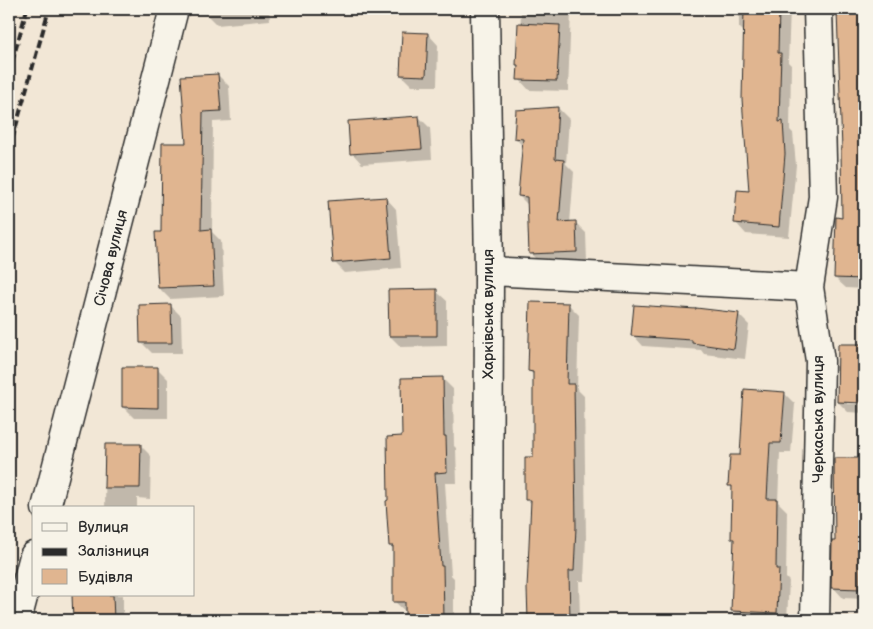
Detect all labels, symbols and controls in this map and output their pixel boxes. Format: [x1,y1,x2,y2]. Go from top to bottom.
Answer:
street label: Січова вулиця [90,208,132,308]
street label: Харківська вулиця [479,249,498,379]
street label: Черкаська вулиця [809,355,828,483]
legend [32,506,195,596]
text: Вулиця [78,518,129,537]
text: Залізниця [78,542,149,561]
text: Будівля [78,568,133,587]

